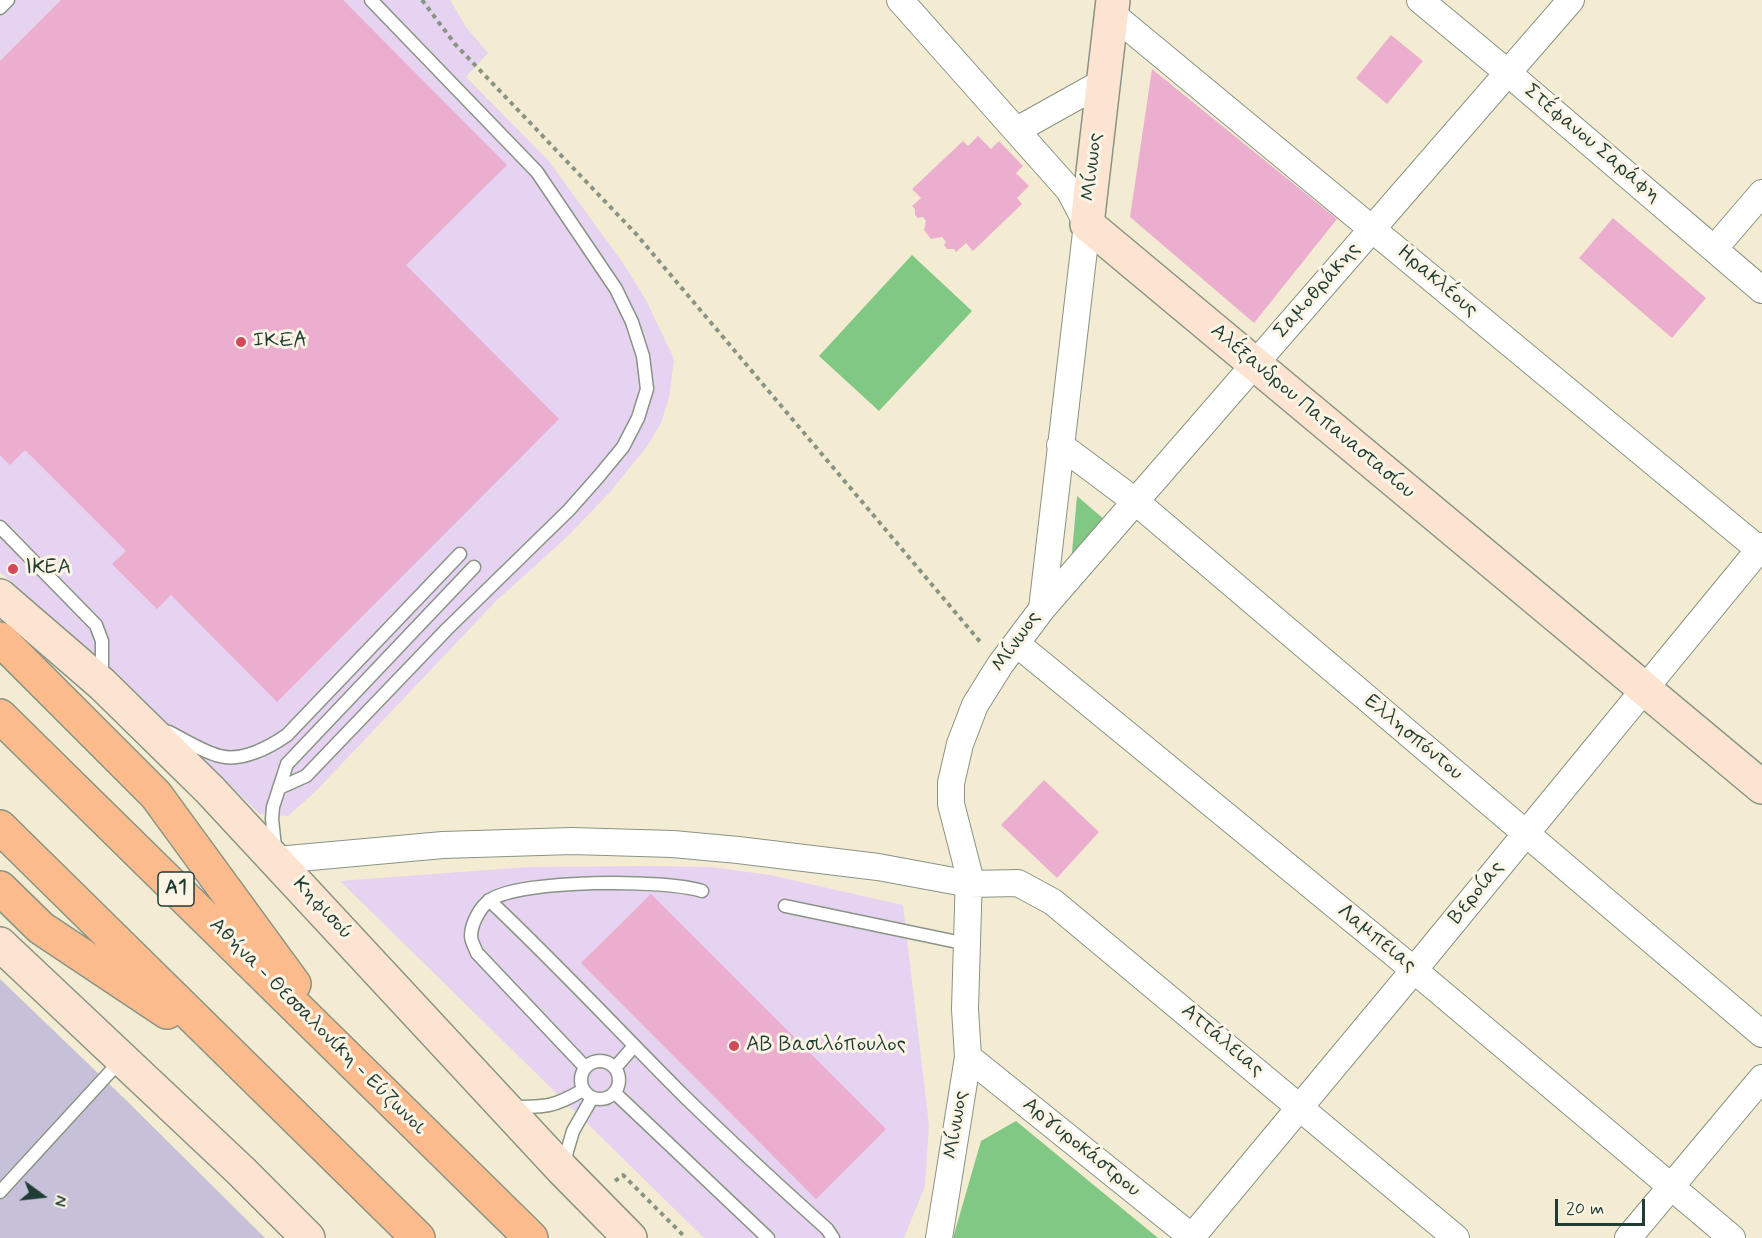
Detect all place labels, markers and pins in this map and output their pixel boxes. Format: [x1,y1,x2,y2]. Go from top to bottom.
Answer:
place label: IKEA [253,329,307,355]
marker: IKEA [234,335,248,349]
place label: ΙΚΕΑ [25,556,71,582]
marker: ΙΚΕΑ [6,562,20,576]
place label: ΑΒ Βασιλόπουλος [746,1033,906,1059]
marker: ΑΒ Βασιλόπουλος [727,1039,741,1053]

